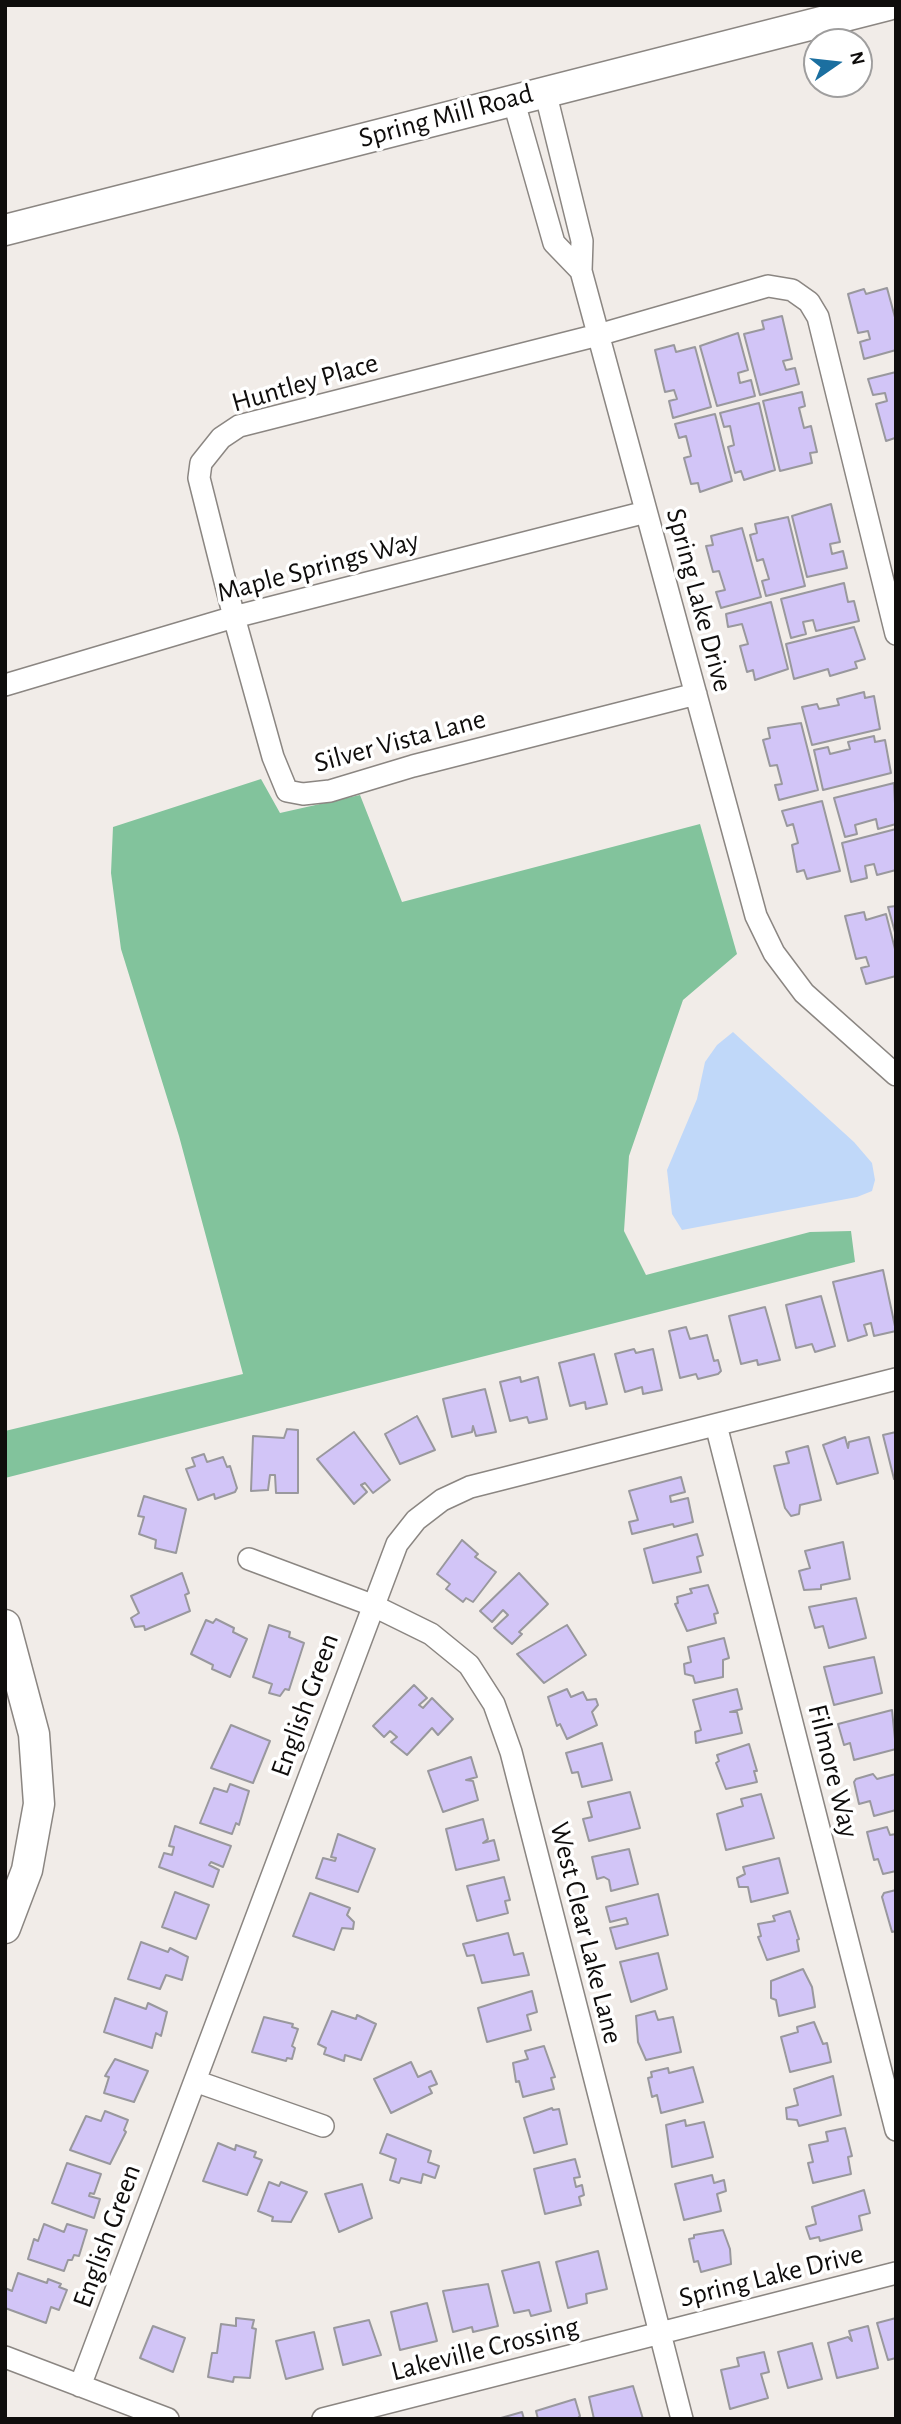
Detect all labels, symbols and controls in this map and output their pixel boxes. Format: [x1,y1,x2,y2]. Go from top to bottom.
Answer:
north arrow [803,28,873,98]
text: N [846,50,868,67]
street label: Spring Mill Road [355,77,537,155]
street label: Huntley Place [228,346,382,420]
street label: Spring Lake Drive [658,505,740,695]
street label: Maple Springs Way [213,524,423,610]
street label: Silver Vista Lane [311,702,489,780]
street label: English Green [264,1629,346,1781]
street label: Filmore Way [800,1701,866,1841]
street label: West Clear Lake Lane [542,1819,630,2047]
street label: English Green [66,2160,148,2312]
street label: Spring Lake Drive [676,2237,866,2315]
street label: Lakeville Crossing [388,2309,582,2389]

